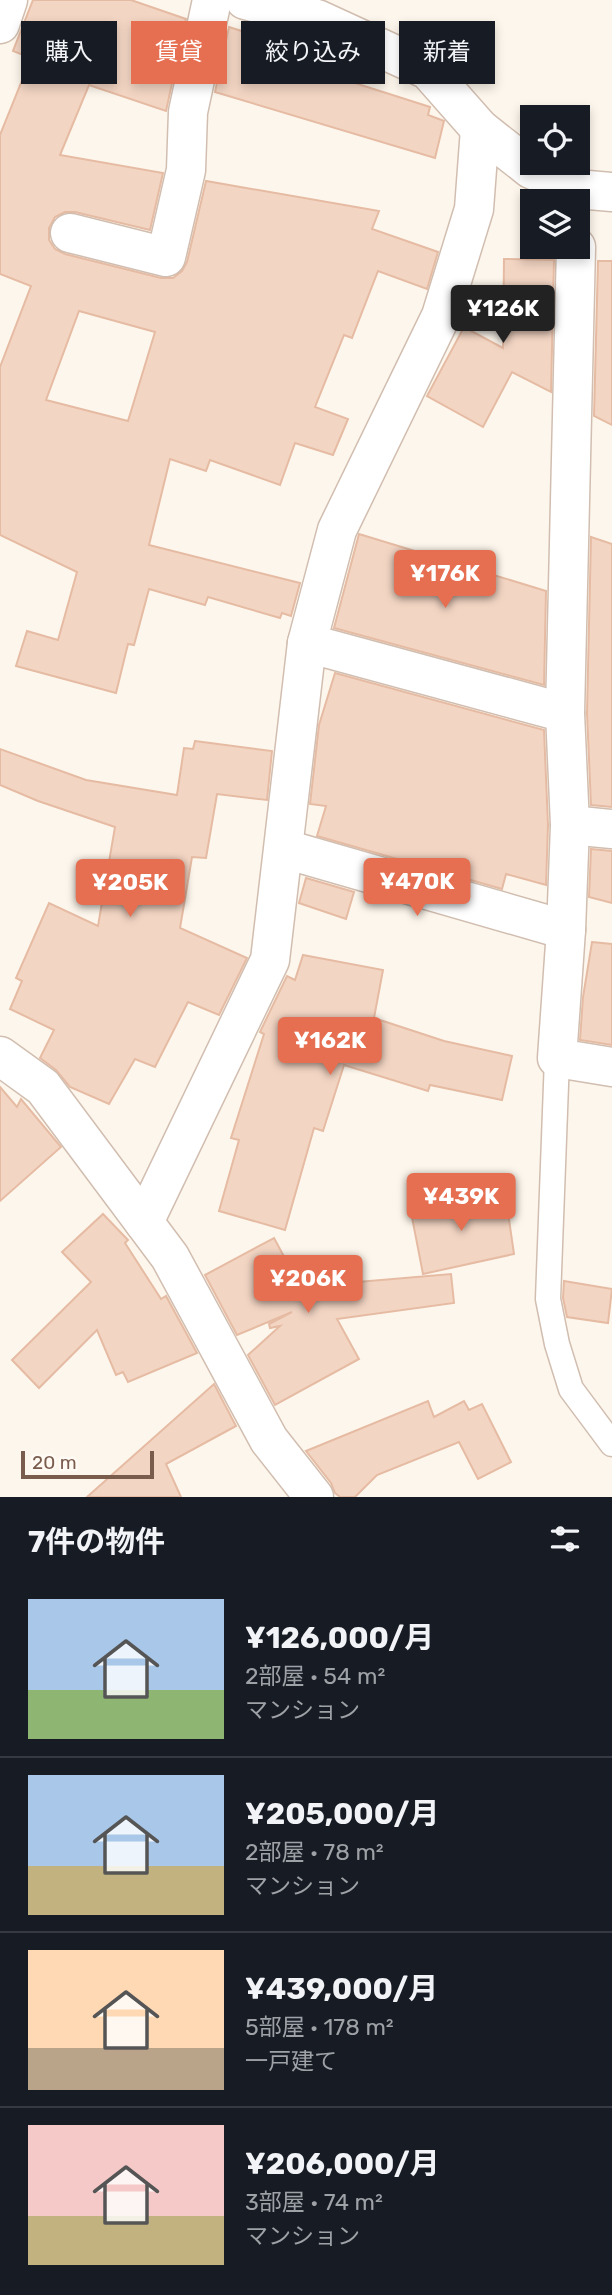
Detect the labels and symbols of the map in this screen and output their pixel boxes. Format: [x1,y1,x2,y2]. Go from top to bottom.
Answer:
pin: ¥126K [454,286,552,345]
pin: ¥176K [396,550,494,610]
pin: ¥470K [368,858,466,918]
pin: ¥205K [81,860,179,919]
pin: ¥162K [281,1018,379,1077]
pin: ¥439K [412,1174,510,1233]
pin: ¥206K [259,1256,357,1315]
scale bar [21,1448,154,1480]

